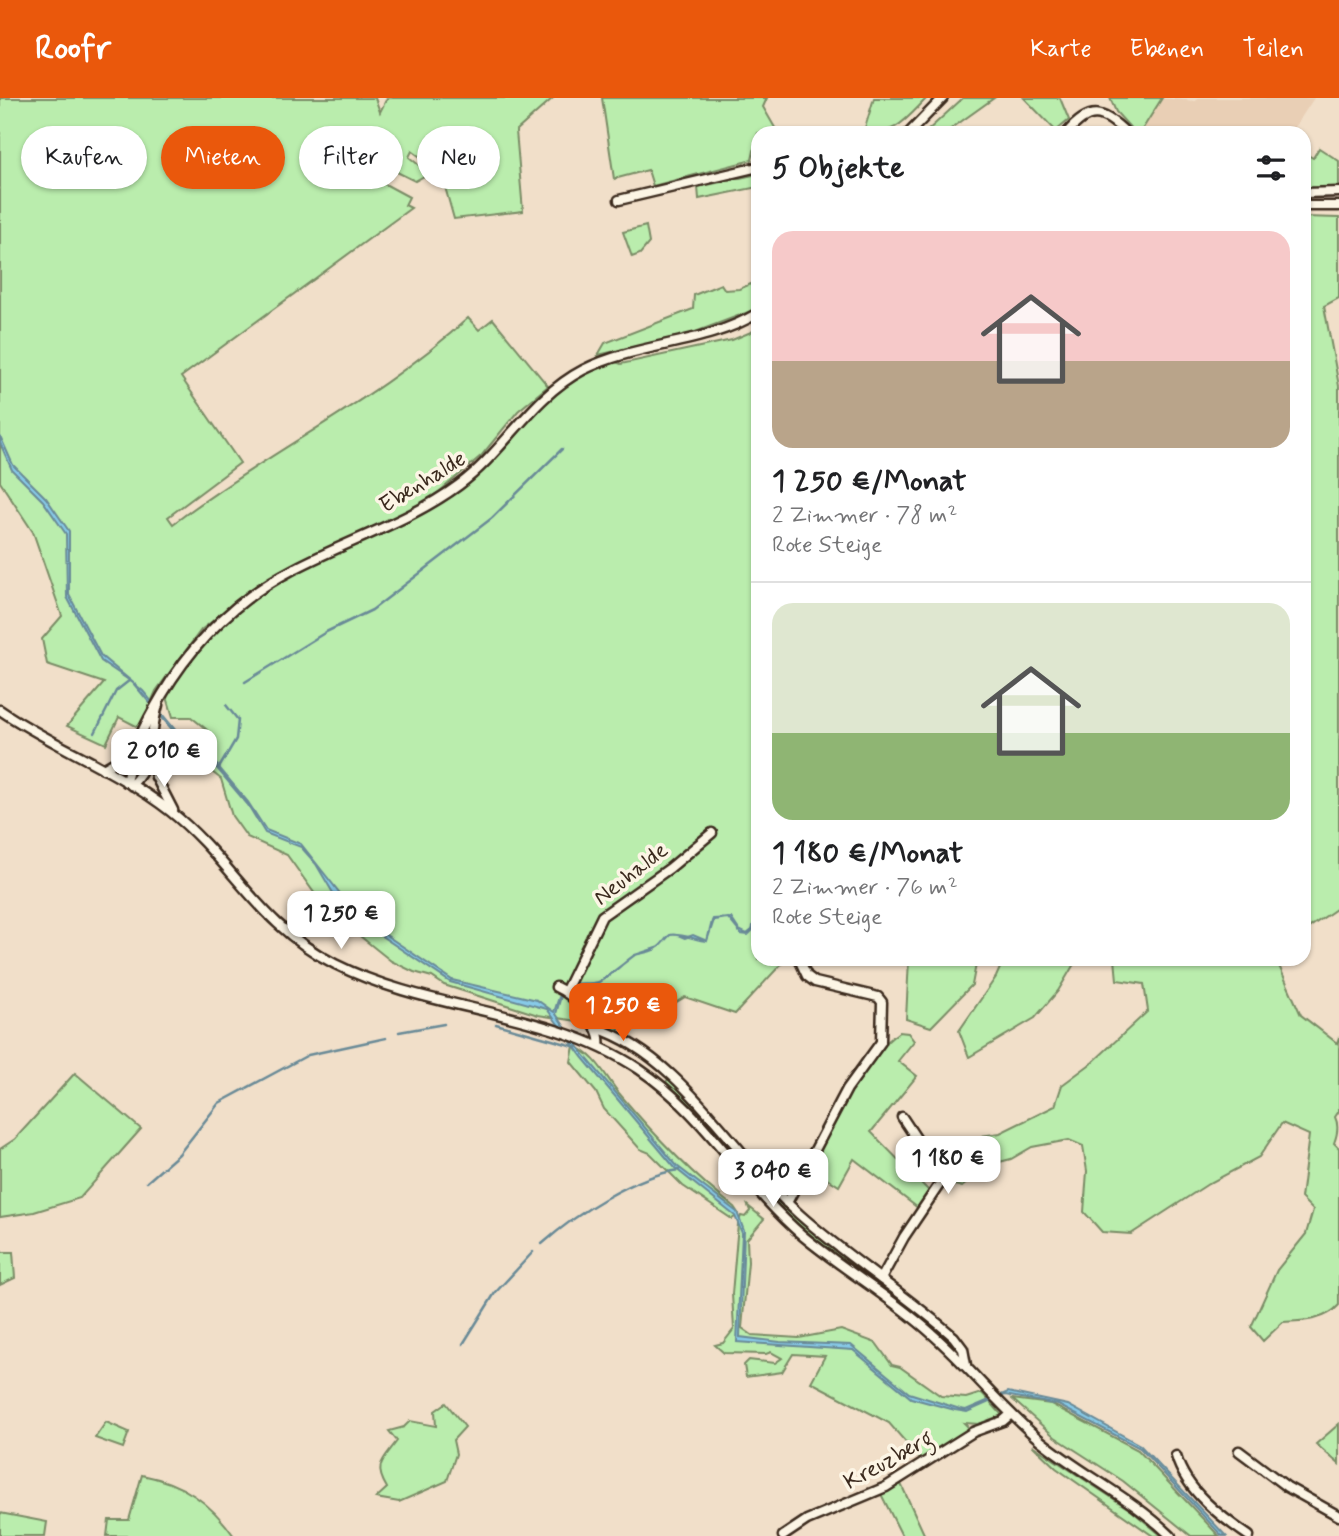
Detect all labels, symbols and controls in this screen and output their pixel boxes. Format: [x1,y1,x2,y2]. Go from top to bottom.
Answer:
text: Roofr [35,27,111,71]
text: Karte [1030,34,1092,65]
text: Ebenen [1130,34,1204,65]
text: Teilen [1242,34,1304,65]
chip: Kaufen [21,126,147,189]
chip: Mieten [161,126,285,189]
chip: Filter [299,126,403,189]
chip: Neu [417,126,500,189]
text: 5 Objekte [772,149,904,188]
icon: filters [1252,149,1290,187]
icon: home [968,276,1094,402]
street label: Ebenhalde [374,444,472,521]
text: 1 250 €/Monat [772,462,966,501]
text: 2 Zimmer · 78 m² [772,501,957,531]
text: Rote Steige [772,531,882,561]
icon: home [968,648,1094,774]
pin: 2 010 € [99,730,229,789]
text: 2 010 € [127,737,201,767]
text: 1 180 €/Monat [772,834,963,873]
street label: Neuhalde [588,836,675,913]
text: 2 Zimmer · 76 m² [772,873,958,903]
pin: 1 250 € [276,892,406,951]
text: 1 250 € [303,899,379,929]
text: Rote Steige [772,903,882,933]
pin: 1 250 € [558,984,688,1043]
text: 1 250 € [585,991,661,1021]
pin: 1 180 € [883,1136,1013,1196]
text: 1 180 € [912,1144,984,1174]
pin: 3 040 € [708,1150,838,1209]
text: 3 040 € [734,1157,812,1187]
street label: Kreuzberg [839,1424,940,1499]

